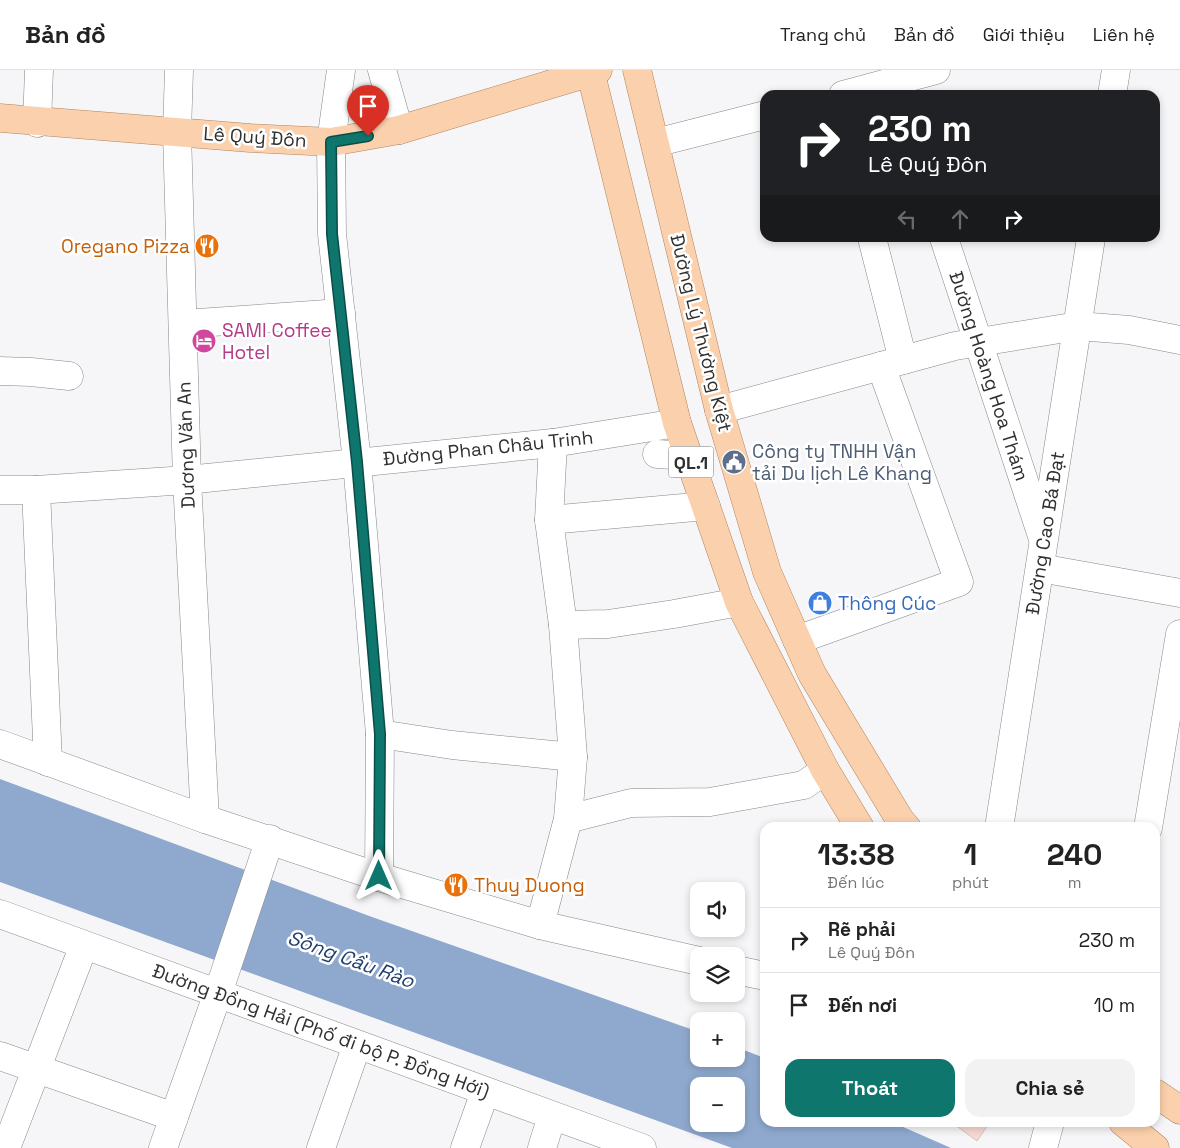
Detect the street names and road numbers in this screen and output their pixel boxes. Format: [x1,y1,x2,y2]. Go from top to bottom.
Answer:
street label: Lê Quý Đôn [203,121,307,153]
street label: Đường Lý Thường Kiệt [664,231,738,435]
street label: Đường Hoàng Hoa Thám [943,268,1035,484]
street label: Dương Văn An [171,381,201,509]
street label: Đường Phan Châu Trinh [382,425,594,471]
road number: QL.1 [668,447,714,478]
street label: Đường Cao Bá Đạt [1020,450,1070,616]
street label: Đường Đồng Hải (Phố đi bộ P. Đồng Hới) [149,958,493,1104]

